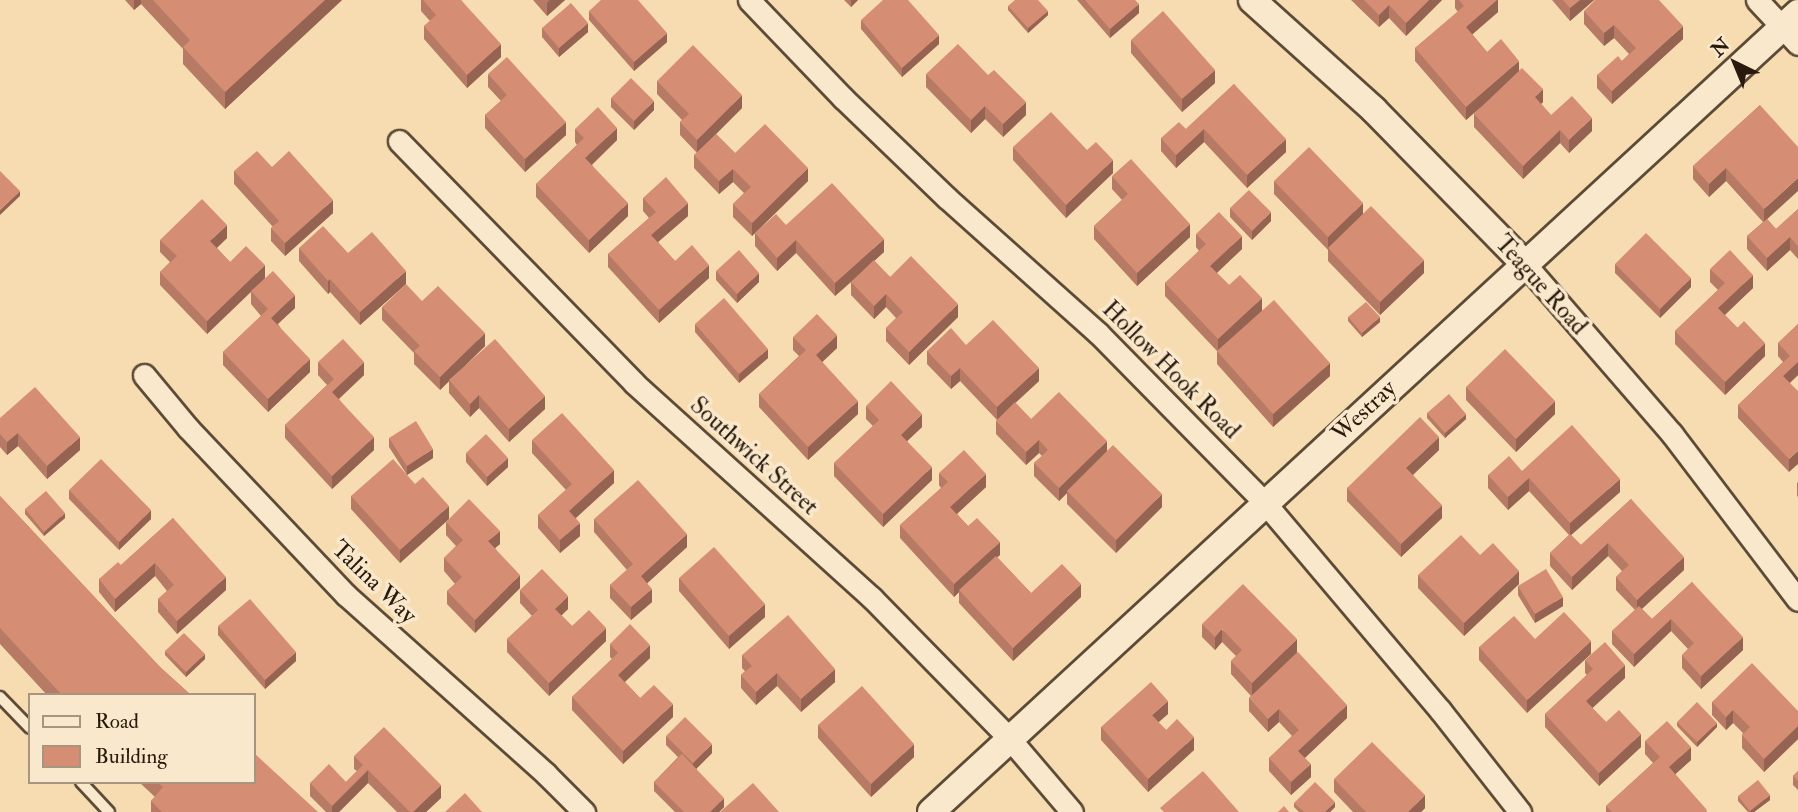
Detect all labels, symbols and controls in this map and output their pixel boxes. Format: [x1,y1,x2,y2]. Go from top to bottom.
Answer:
north arrow [1700,28,1770,98]
text: N [1706,33,1735,62]
street label: Teague Road [1489,229,1593,341]
street label: Hollow Hook Road [1096,295,1246,445]
street label: Westray [1326,374,1402,448]
street label: Southwick Street [684,391,824,521]
street label: Talina Way [325,534,423,630]
legend [28,693,256,784]
text: Road [95,708,139,735]
text: Building [95,743,168,770]

